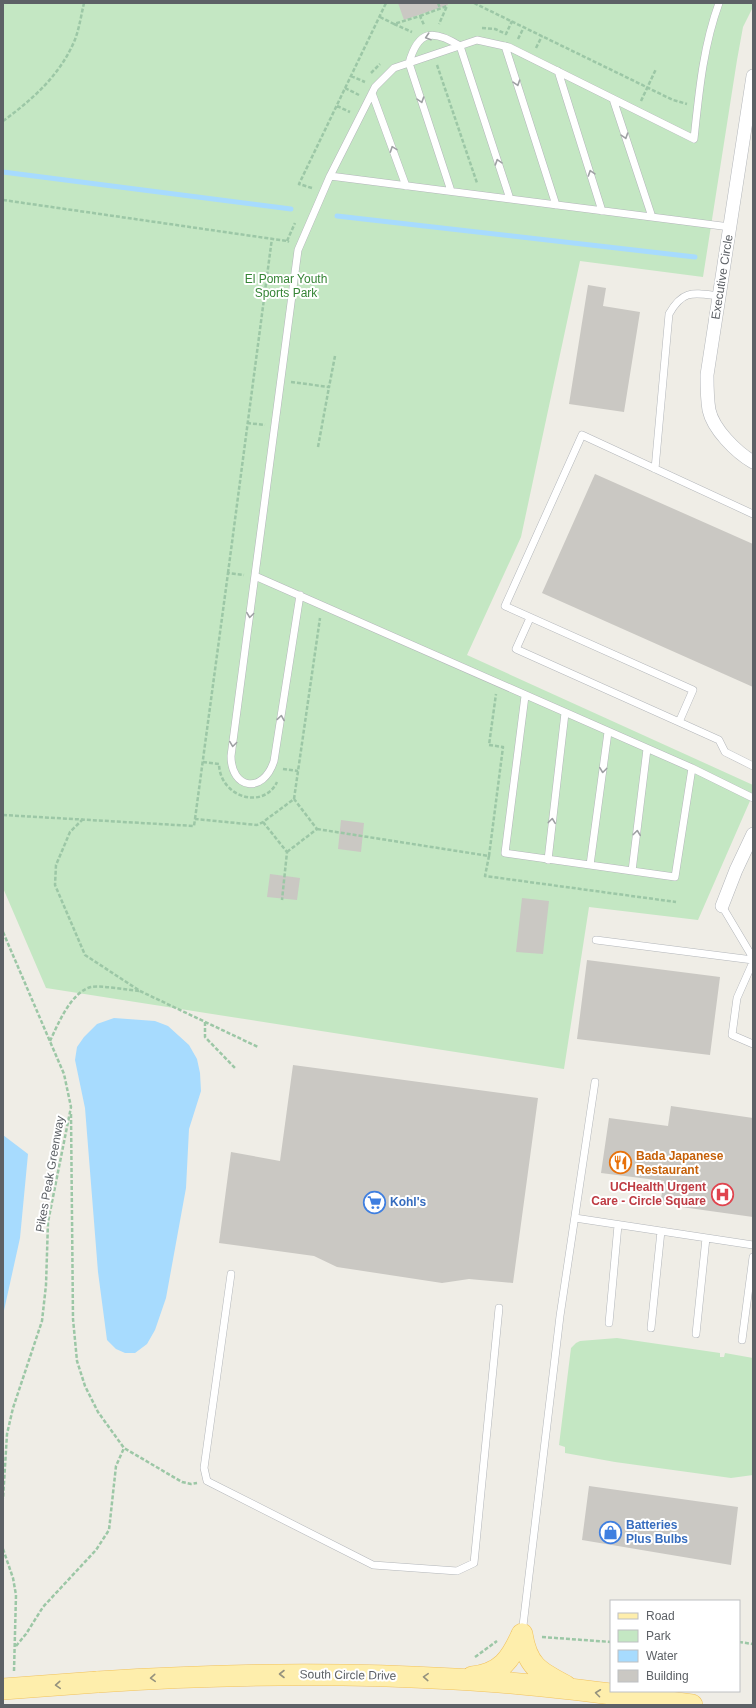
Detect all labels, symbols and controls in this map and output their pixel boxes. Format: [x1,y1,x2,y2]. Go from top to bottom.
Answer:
one-way arrow [425,32,432,41]
one-way arrow [512,80,521,87]
one-way arrow [416,96,425,103]
one-way arrow [621,132,629,139]
one-way arrow [389,146,397,153]
one-way arrow [495,158,503,165]
one-way arrow [587,170,596,177]
street label: Executive Circle [708,233,736,321]
park label: El Pomar Youth Sports Park [245,272,327,300]
one-way arrow [246,612,255,618]
one-way arrow [276,715,285,721]
one-way arrow [228,741,237,747]
one-way arrow [599,767,608,773]
one-way arrow [547,818,556,824]
one-way arrow [632,830,641,836]
street label: Pikes Peak Greenway [33,1115,67,1233]
place label: Bada Japanese Restaurant [636,1149,724,1177]
restaurant icon: Bada Japanese Restaurant [607,1150,633,1176]
place label: UCHealth Urgent Care - Circle Square [591,1180,706,1208]
hospital icon: UCHealth Urgent Care - Circle Square [709,1181,735,1207]
supermarket icon: Kohl's [361,1189,387,1215]
place label: Kohl's [390,1195,427,1209]
place label: Batteries Plus Bulbs [626,1518,688,1546]
shop icon: Batteries Plus Bulbs [598,1519,624,1545]
legend [610,1600,740,1692]
text: Road [646,1609,675,1623]
text: Park [646,1629,672,1643]
text: Water [646,1649,678,1663]
street label: South Circle Drive [300,1667,397,1683]
text: Building [646,1669,689,1683]
one-way arrow [279,1670,285,1678]
one-way arrow [423,1673,429,1682]
one-way arrow [150,1674,156,1683]
one-way arrow [55,1680,61,1689]
one-way arrow [595,1688,601,1697]

